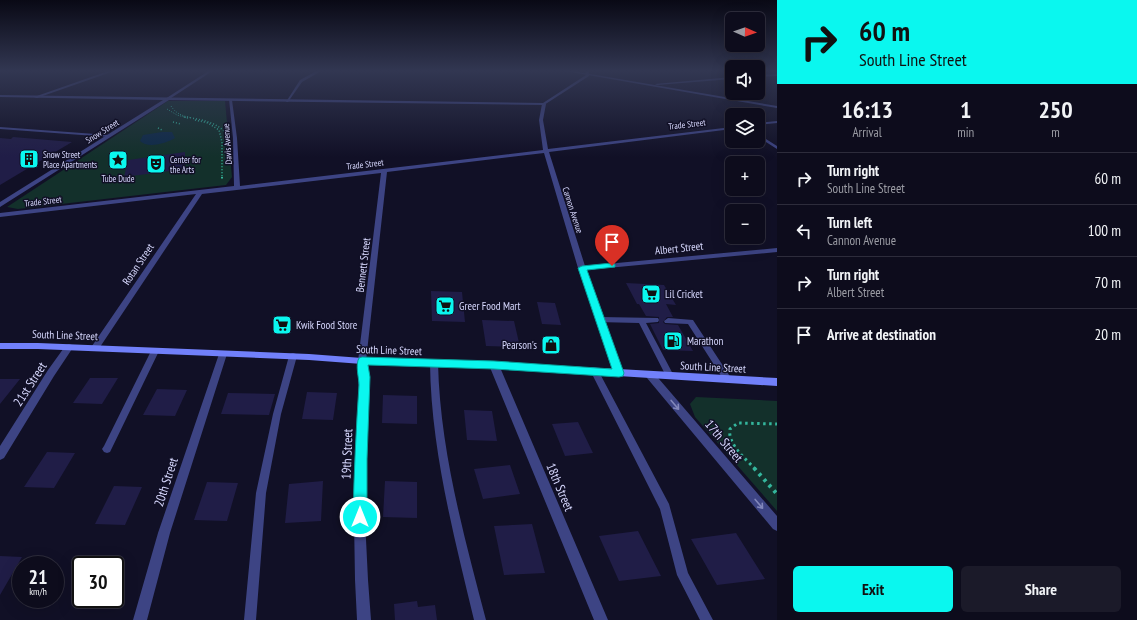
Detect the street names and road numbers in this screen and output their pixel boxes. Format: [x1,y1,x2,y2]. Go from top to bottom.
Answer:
street label: Snow Street [83,116,121,146]
street label: Trade Street [668,116,707,132]
street label: Davis Avenue [220,123,234,165]
street label: Trade Street [346,156,385,172]
street label: Cannon Avenue [560,186,586,235]
street label: Trade Street [24,193,63,209]
street label: Bennett Street [353,237,373,293]
street label: Albert Street [654,239,704,257]
street label: Rotan Street [119,241,157,287]
street label: South Line Street [32,327,98,343]
street label: South Line Street [356,342,422,358]
street label: 21st Street [9,358,51,409]
street label: South Line Street [680,358,746,376]
street label: 17th Street [701,416,747,466]
street label: 19th Street [338,428,356,480]
street label: 20th Street [150,455,182,509]
street label: 18th Street [542,460,578,514]

